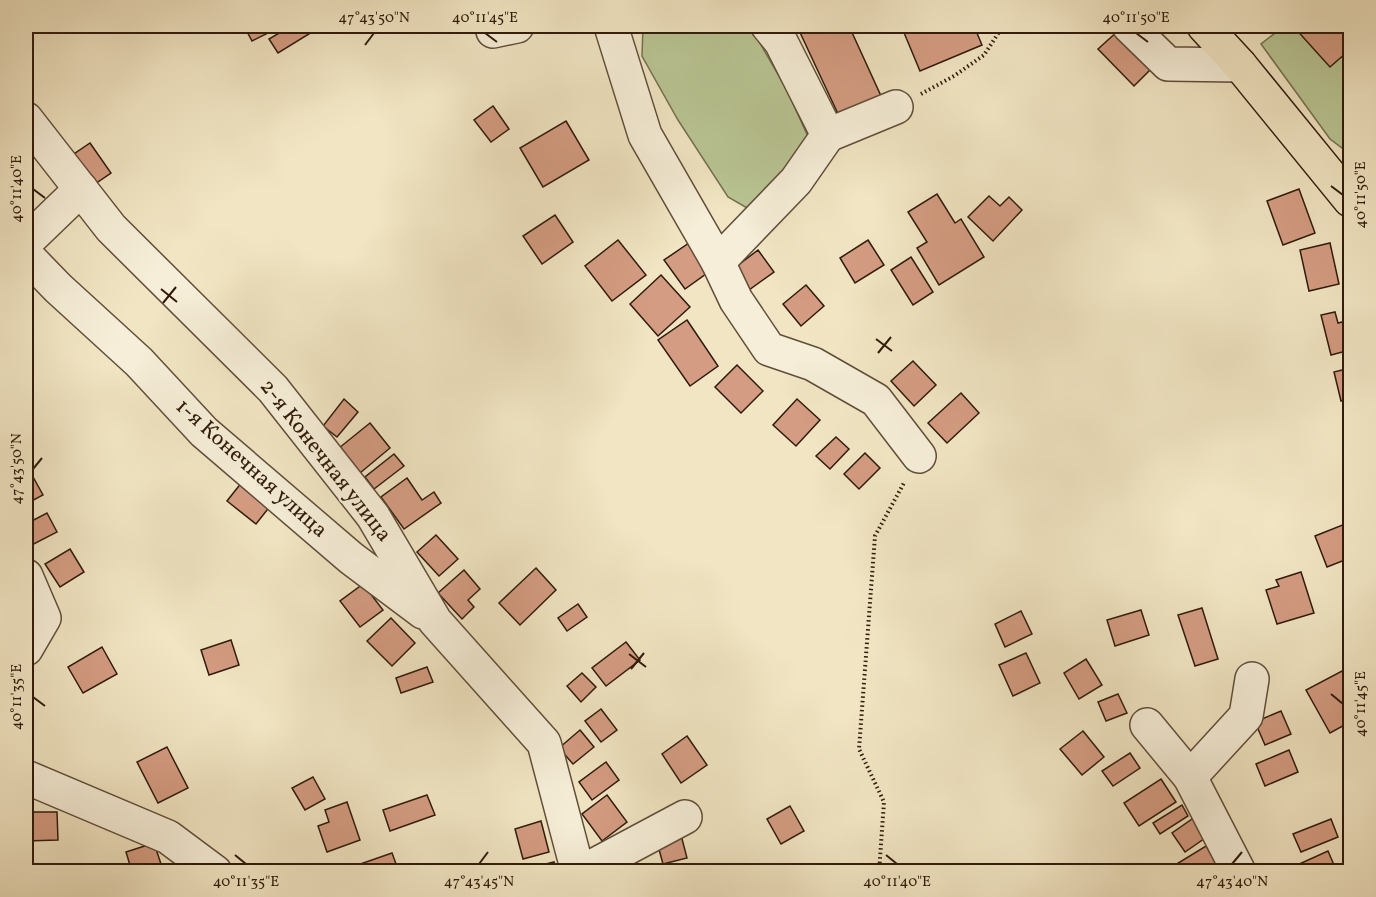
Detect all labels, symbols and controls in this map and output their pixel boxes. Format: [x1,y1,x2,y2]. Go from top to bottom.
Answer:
text: 47°43'50"N [338,8,410,29]
text: 40°11'45"E [452,8,518,29]
text: 40°11'50"E [1102,8,1170,29]
text: 40°11'40"E [7,155,28,223]
text: 40°11'50"E [1351,161,1372,229]
street label: 2-я Конечная улица [251,373,399,549]
street label: 1-я Конечная улица [168,392,334,546]
text: 47°43'50"N [7,433,28,505]
text: 40°11'35"E [7,664,28,730]
text: 40°11'45"E [1351,671,1372,737]
text: 40°11'35"E [213,872,279,893]
text: 47°43'45"N [444,872,514,893]
text: 40°11'40"E [863,872,931,893]
text: 47°43'40"N [1196,872,1268,893]

